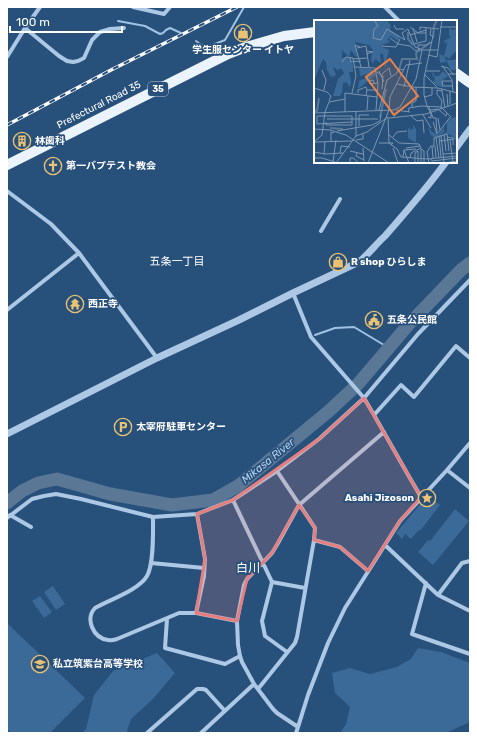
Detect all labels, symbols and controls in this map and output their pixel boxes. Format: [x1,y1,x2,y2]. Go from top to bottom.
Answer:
scale bar [10,8,122,34]
text: 100 m [16,15,50,29]
inset map [314,20,457,163]
shop icon: 学生服センター イトヤ [233,23,253,43]
place label: 学生服センター イトヤ [192,44,294,56]
street label: Prefectural Road 35 [55,79,143,131]
road number: 35 [148,82,168,96]
building icon: 林歯科 [12,131,32,151]
place label: 林歯科 [35,135,65,147]
church icon: 第一バプテスト教会 [43,156,63,176]
place label: 第一バプテスト教会 [66,160,156,172]
shop icon: R shop ひらしま [328,252,348,272]
district label: 五条一丁目 [150,255,205,268]
place label: R shop ひらしま [351,256,427,268]
temple icon: 西正寺 [65,294,85,314]
place label: 西正寺 [88,298,118,310]
public building icon: 五条公民館 [364,310,384,330]
place label: 五条公民館 [387,314,437,326]
parking icon: 太宰府駐車センター [113,417,133,437]
place label: 太宰府駐車センター [136,421,226,433]
water label: Mikasa River [239,435,298,486]
place icon: Asahi Jizoson [417,488,437,508]
place label: Asahi Jizoson [345,492,414,504]
district label: 白川 [236,561,260,575]
school or university icon: 私立筑紫台高等学校 [30,654,50,674]
place label: 私立筑紫台高等学校 [53,658,143,670]

